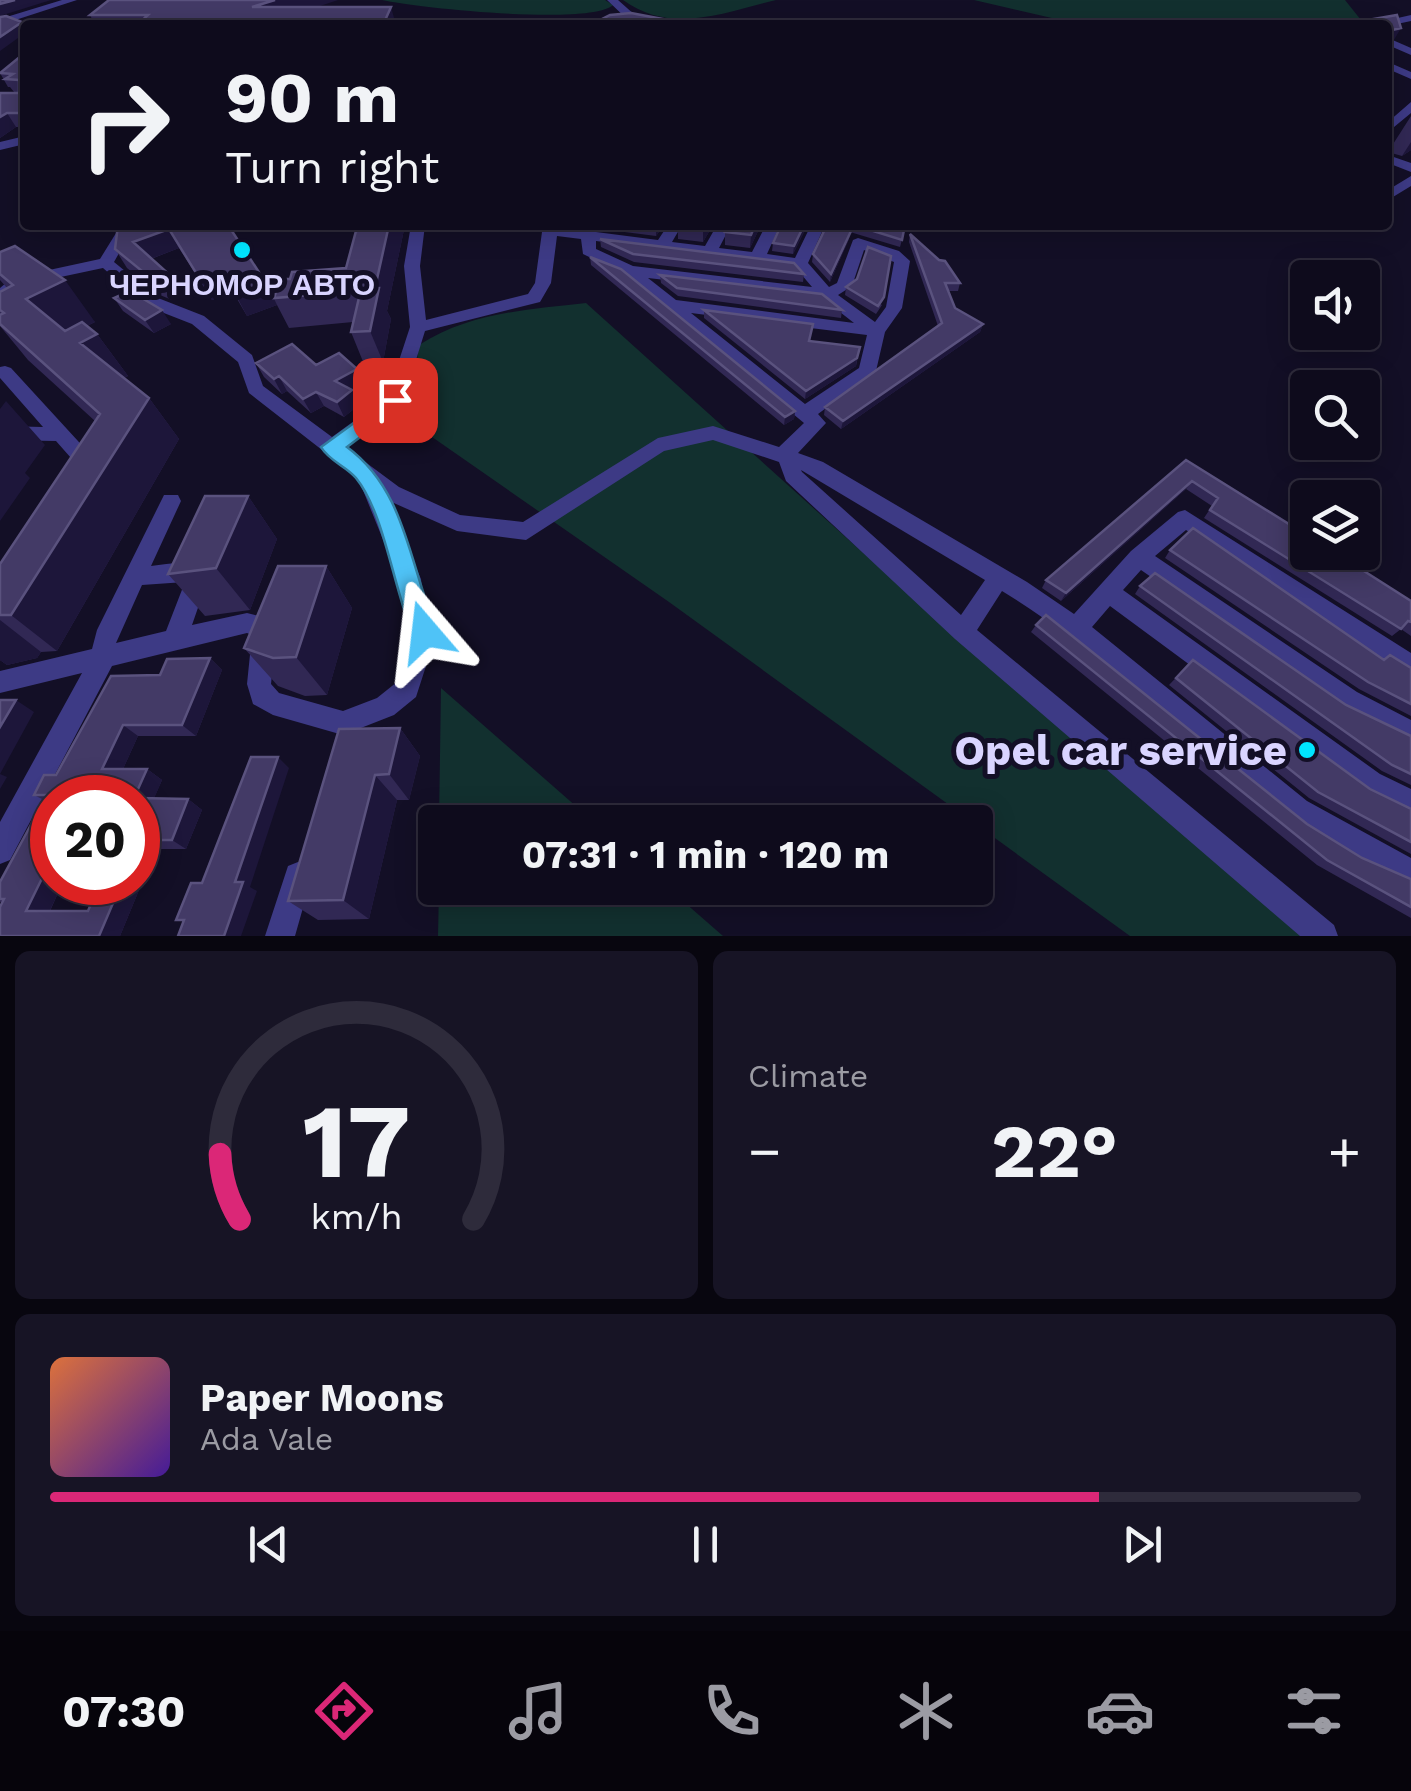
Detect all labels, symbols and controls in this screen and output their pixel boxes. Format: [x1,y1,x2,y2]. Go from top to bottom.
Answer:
text: 90 m [225,57,399,139]
icon: right [60,60,190,190]
text: Turn right [225,141,439,194]
marker: ЧЕРНОМОР АВТО [231,239,253,261]
map controls [1290,260,1380,570]
button: sound [1290,260,1380,350]
place label: ЧЕРНОМОР АВТО [109,267,375,302]
pin [353,358,438,443]
button: search [1290,370,1380,460]
icon: arrive [368,373,423,428]
button: layers [1290,480,1380,570]
position arrow [373,580,477,684]
place label: Opel car service [954,726,1287,775]
marker: Opel car service [1296,739,1318,761]
speed limit sign: 20 [30,775,160,905]
text: 07:31 · 1 min · 120 m [522,833,889,877]
text: Climate [748,1057,868,1095]
text: 17 [302,1080,411,1202]
text: 22° [991,1107,1118,1195]
text: − [748,1119,781,1183]
text: + [1328,1119,1361,1183]
text: km/h [310,1196,403,1238]
text: Paper Moons [200,1376,444,1420]
text: Ada Vale [200,1420,333,1458]
icon: previous [241,1517,296,1572]
icon: pause [678,1517,733,1572]
icon: next [1115,1517,1170,1572]
icon: directions [309,1676,379,1746]
icon: music [503,1676,573,1746]
icon: phone [697,1676,767,1746]
icon: climate [891,1676,961,1746]
icon: car [1085,1676,1155,1746]
icon: filters [1279,1676,1349,1746]
text: 07:30 [62,1685,186,1738]

